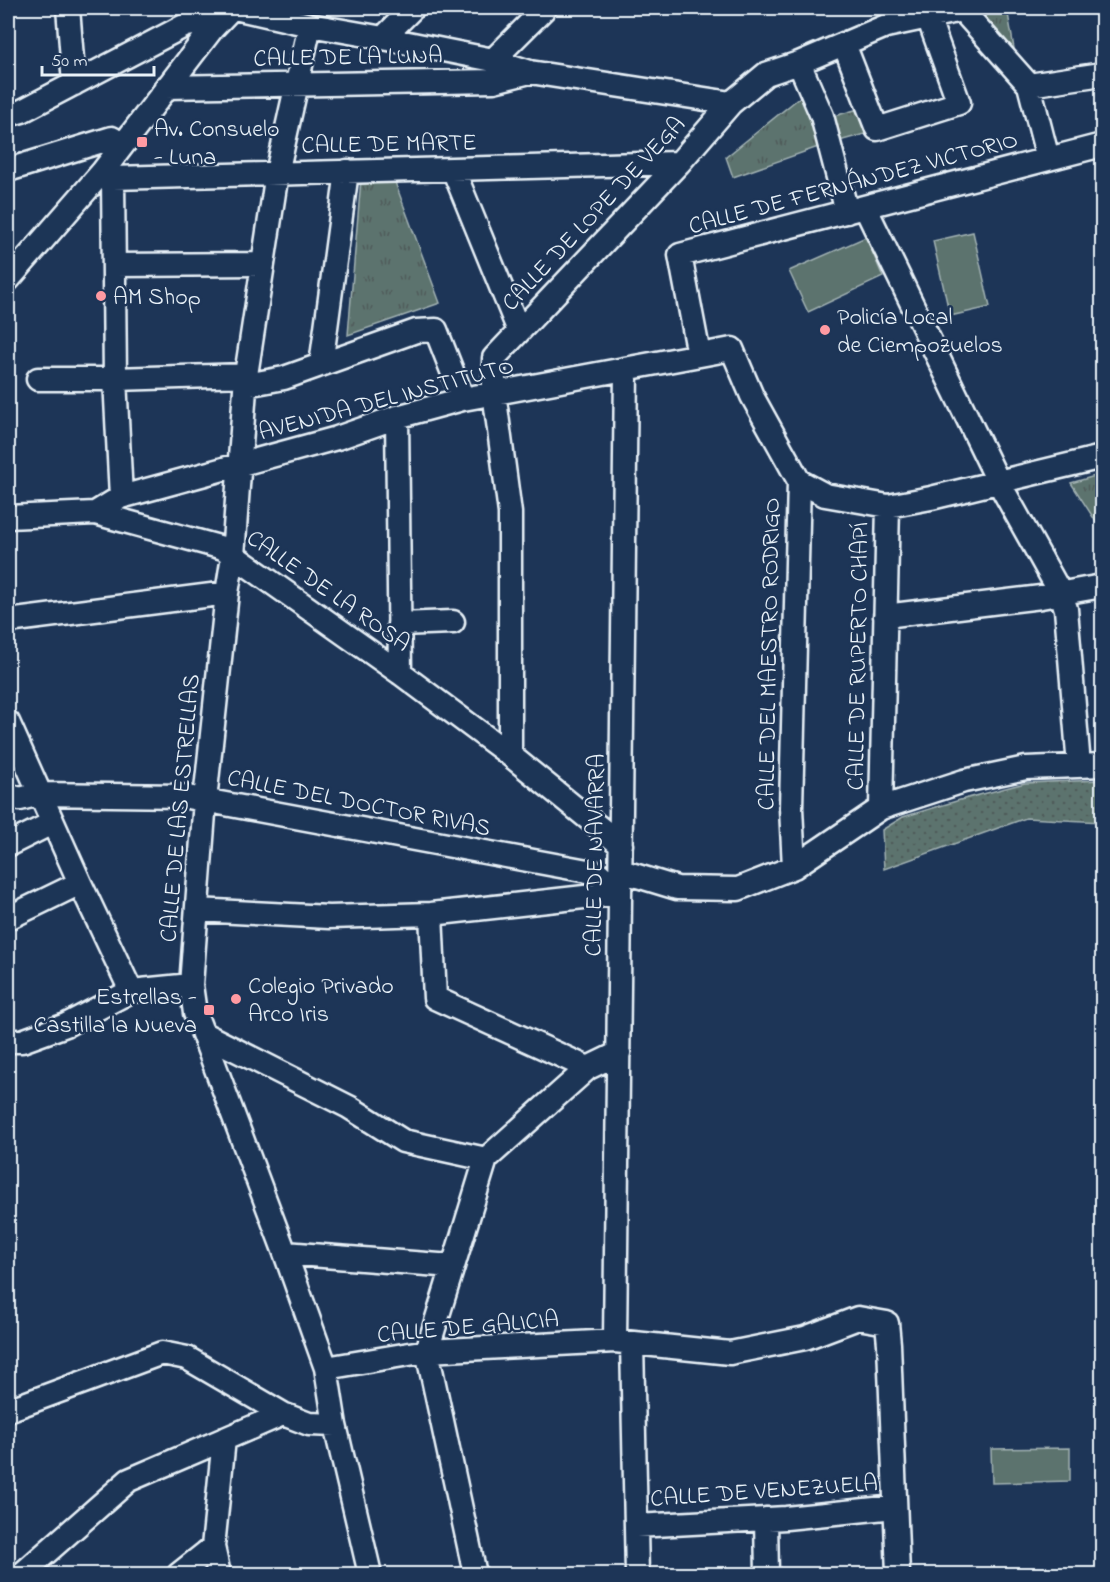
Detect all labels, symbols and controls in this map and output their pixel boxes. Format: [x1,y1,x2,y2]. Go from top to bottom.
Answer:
scale bar [42,39,154,77]
street label: CALLE DE LA LUNA [253,39,443,78]
text: 50 m [51,49,88,75]
street label: CALLE DE LOPE DE VEGA [495,109,695,320]
place label: Av. Consuelo - Luna [154,113,280,176]
street label: CALLE DE FERNÁNDEZ VICTORIO [685,124,1022,245]
street label: CALLE DE MARTE [301,126,477,165]
marker: Av. Consuelo - Luna [135,135,149,149]
place label: AM Shop [113,281,201,316]
marker: AM Shop [94,289,108,303]
place label: Policía Local de Ciempozuelos [837,301,1003,364]
marker: Policía Local de Ciempozuelos [818,323,832,337]
street label: AVENIDA DEL INSTITUTO [255,349,518,451]
street label: CALLE DEL MAESTRO RODRIGO [750,497,791,811]
street label: CALLE DE RUPERTO CHAPÍ [840,521,879,791]
street label: CALLE DE LA ROSA [238,522,417,662]
street label: CALLE DE LAS ESTRELLAS [152,673,211,944]
street label: CALLE DE NAVARRA [577,753,616,957]
street label: CALLE DEL DOCTOR RIVAS [224,762,493,847]
place label: Colegio Privado Arco Iris [248,970,394,1033]
place label: Estrellas - Castilla la Nueva [33,981,197,1044]
marker: Colegio Privado Arco Iris [229,992,243,1006]
marker: Estrellas - Castilla la Nueva [202,1003,216,1017]
street label: CALLE DE GALICIA [376,1303,561,1354]
street label: CALLE DE VENEZUELA [649,1467,879,1518]

